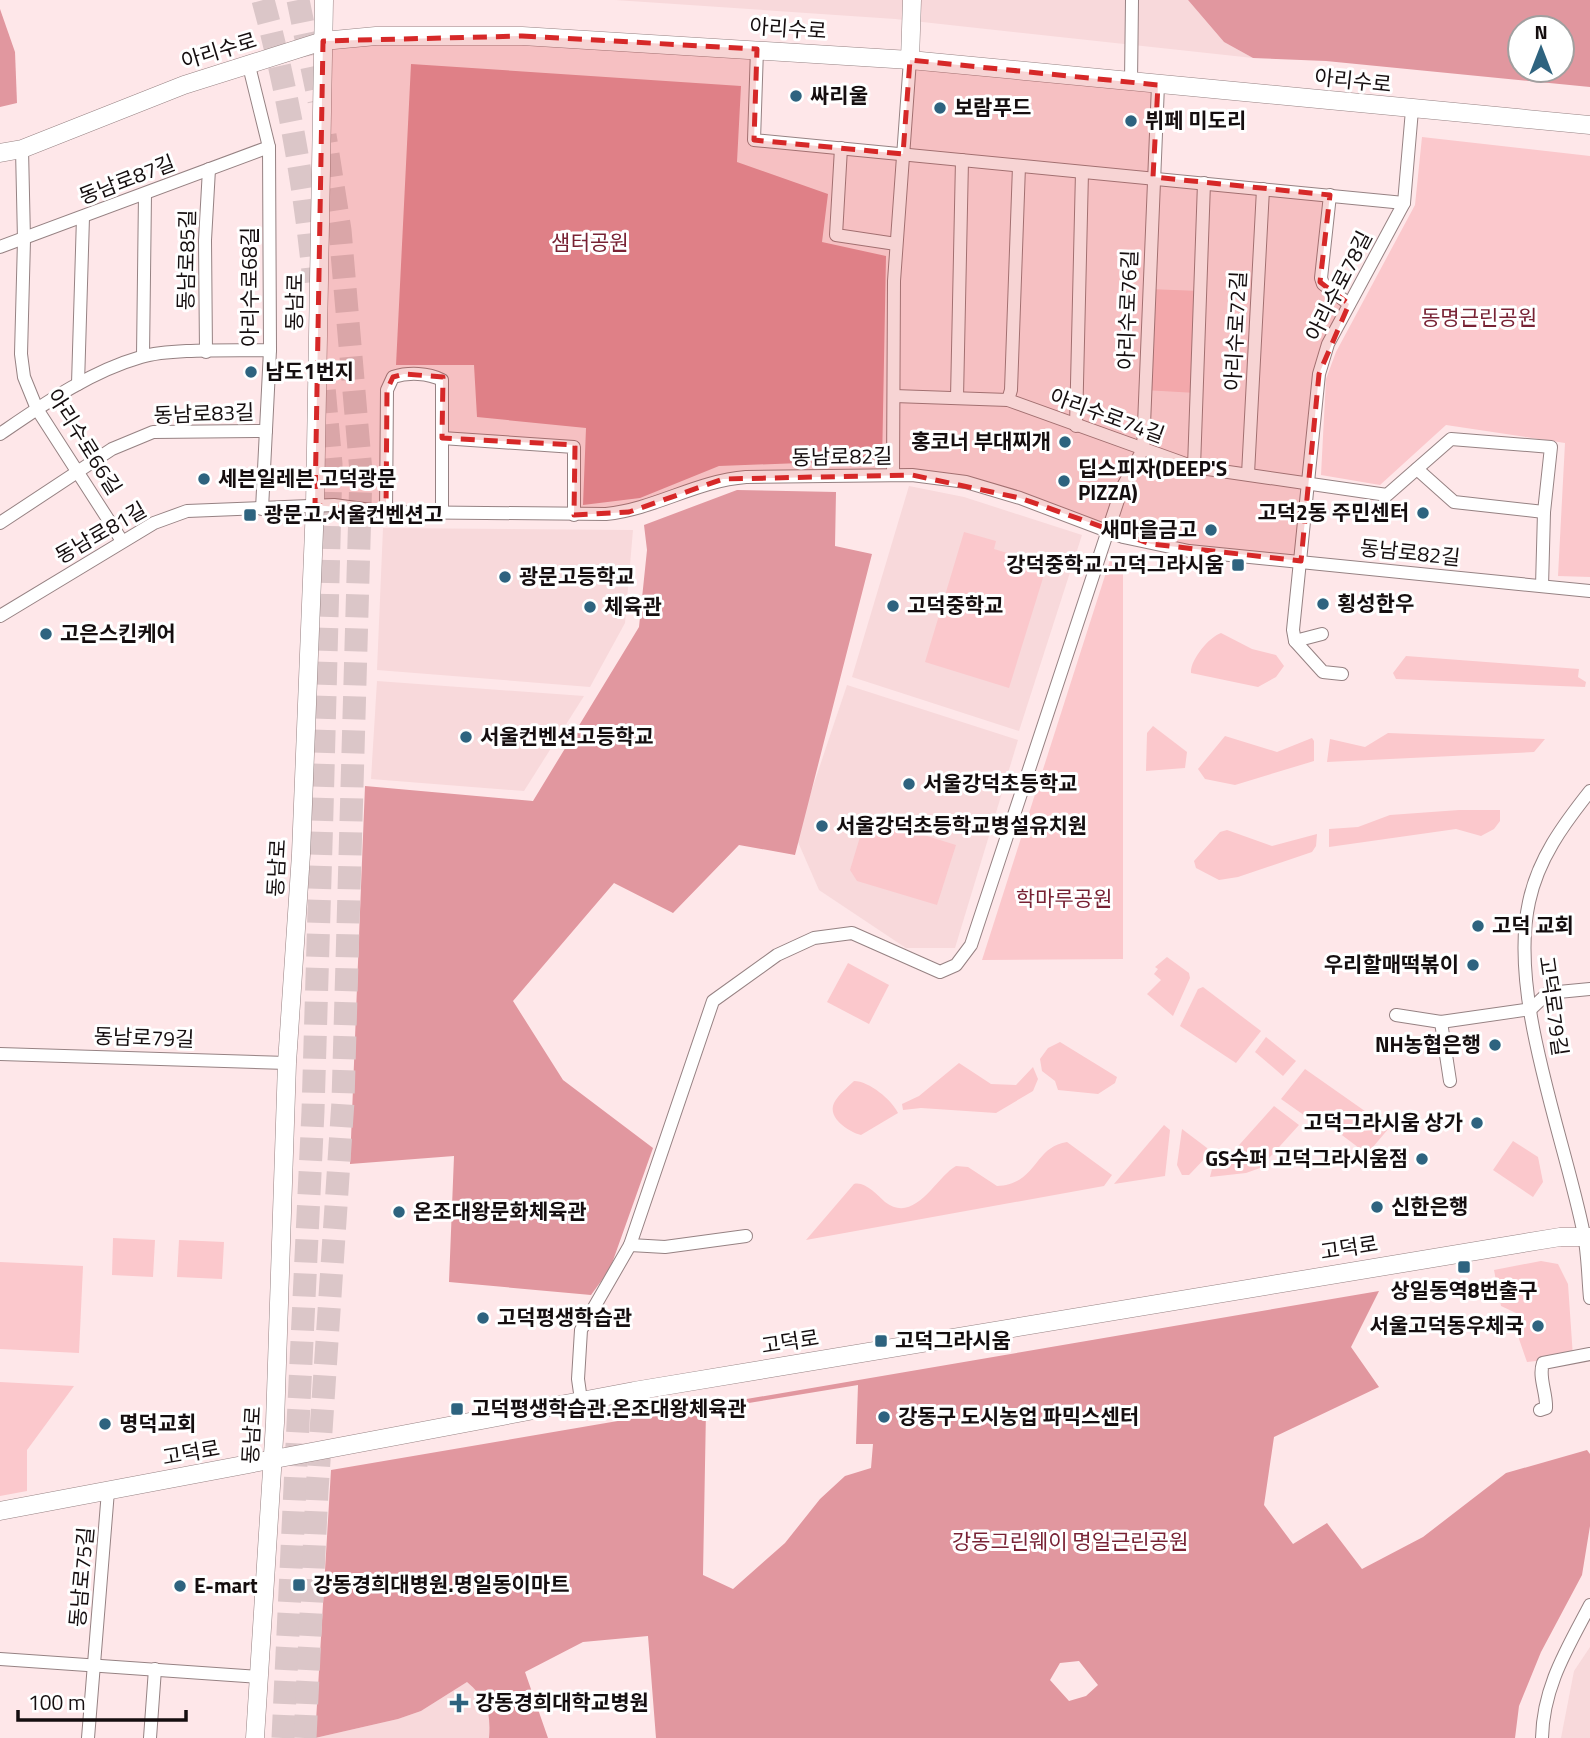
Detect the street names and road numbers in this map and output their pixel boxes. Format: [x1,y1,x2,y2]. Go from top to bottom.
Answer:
street label: 아리수로 [748,9,828,47]
street label: 아리수로 [177,23,260,77]
street label: 아리수로 [1313,60,1393,100]
street label: 동남로87길 [74,146,179,212]
street label: 동남로85길 [169,209,203,311]
street label: 아리수로78길 [1297,225,1380,346]
street label: 아리수로68길 [233,227,265,347]
street label: 아리수로76길 [1109,249,1145,371]
street label: 아리수로72길 [1216,270,1254,392]
street label: 동남로 [277,273,311,331]
street label: 아리수로74길 [1045,379,1169,451]
street label: 아리수로66길 [39,382,130,501]
street label: 동남로83길 [153,395,255,431]
street label: 동남로82길 [791,439,893,473]
street label: 동남로81길 [49,493,152,571]
street label: 동남로82길 [1358,531,1462,573]
street label: 동남로 [259,838,293,898]
street label: 고덕로79길 [1531,954,1577,1058]
street label: 동남로79길 [93,1019,195,1055]
street label: 고덕로 [1318,1227,1380,1267]
street label: 고덕로 [759,1321,821,1361]
street label: 동남로 [234,1405,268,1465]
street label: 고덕로 [160,1431,222,1473]
street label: 동남로75길 [61,1525,101,1629]

